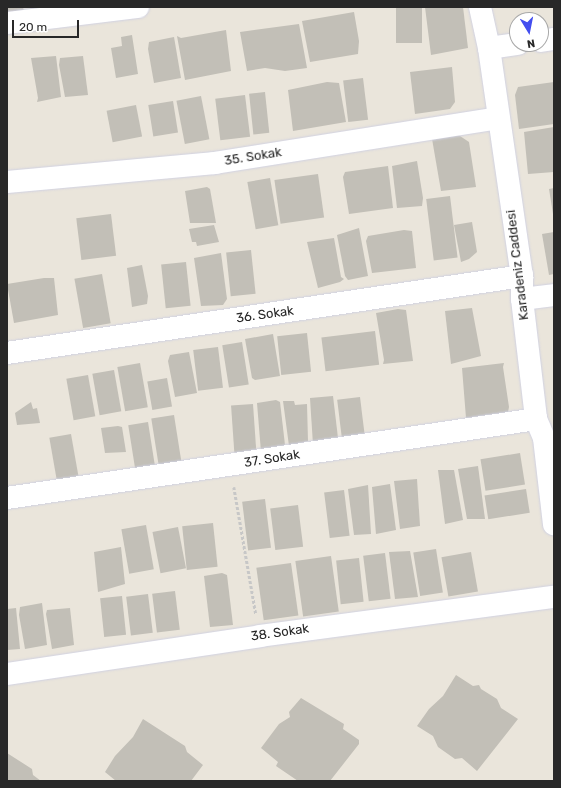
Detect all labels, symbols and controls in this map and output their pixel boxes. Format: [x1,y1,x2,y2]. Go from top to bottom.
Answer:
scale bar [14,12,81,38]
north arrow [509,12,549,52]
text: 20 m [19,20,47,34]
text: N [526,36,536,50]
street label: 35. Sokak [223,145,283,169]
street label: Karadeniz Caddesi [503,209,533,321]
street label: 36. Sokak [235,303,295,327]
street label: 37. Sokak [243,447,301,471]
street label: 38. Sokak [250,621,310,645]

